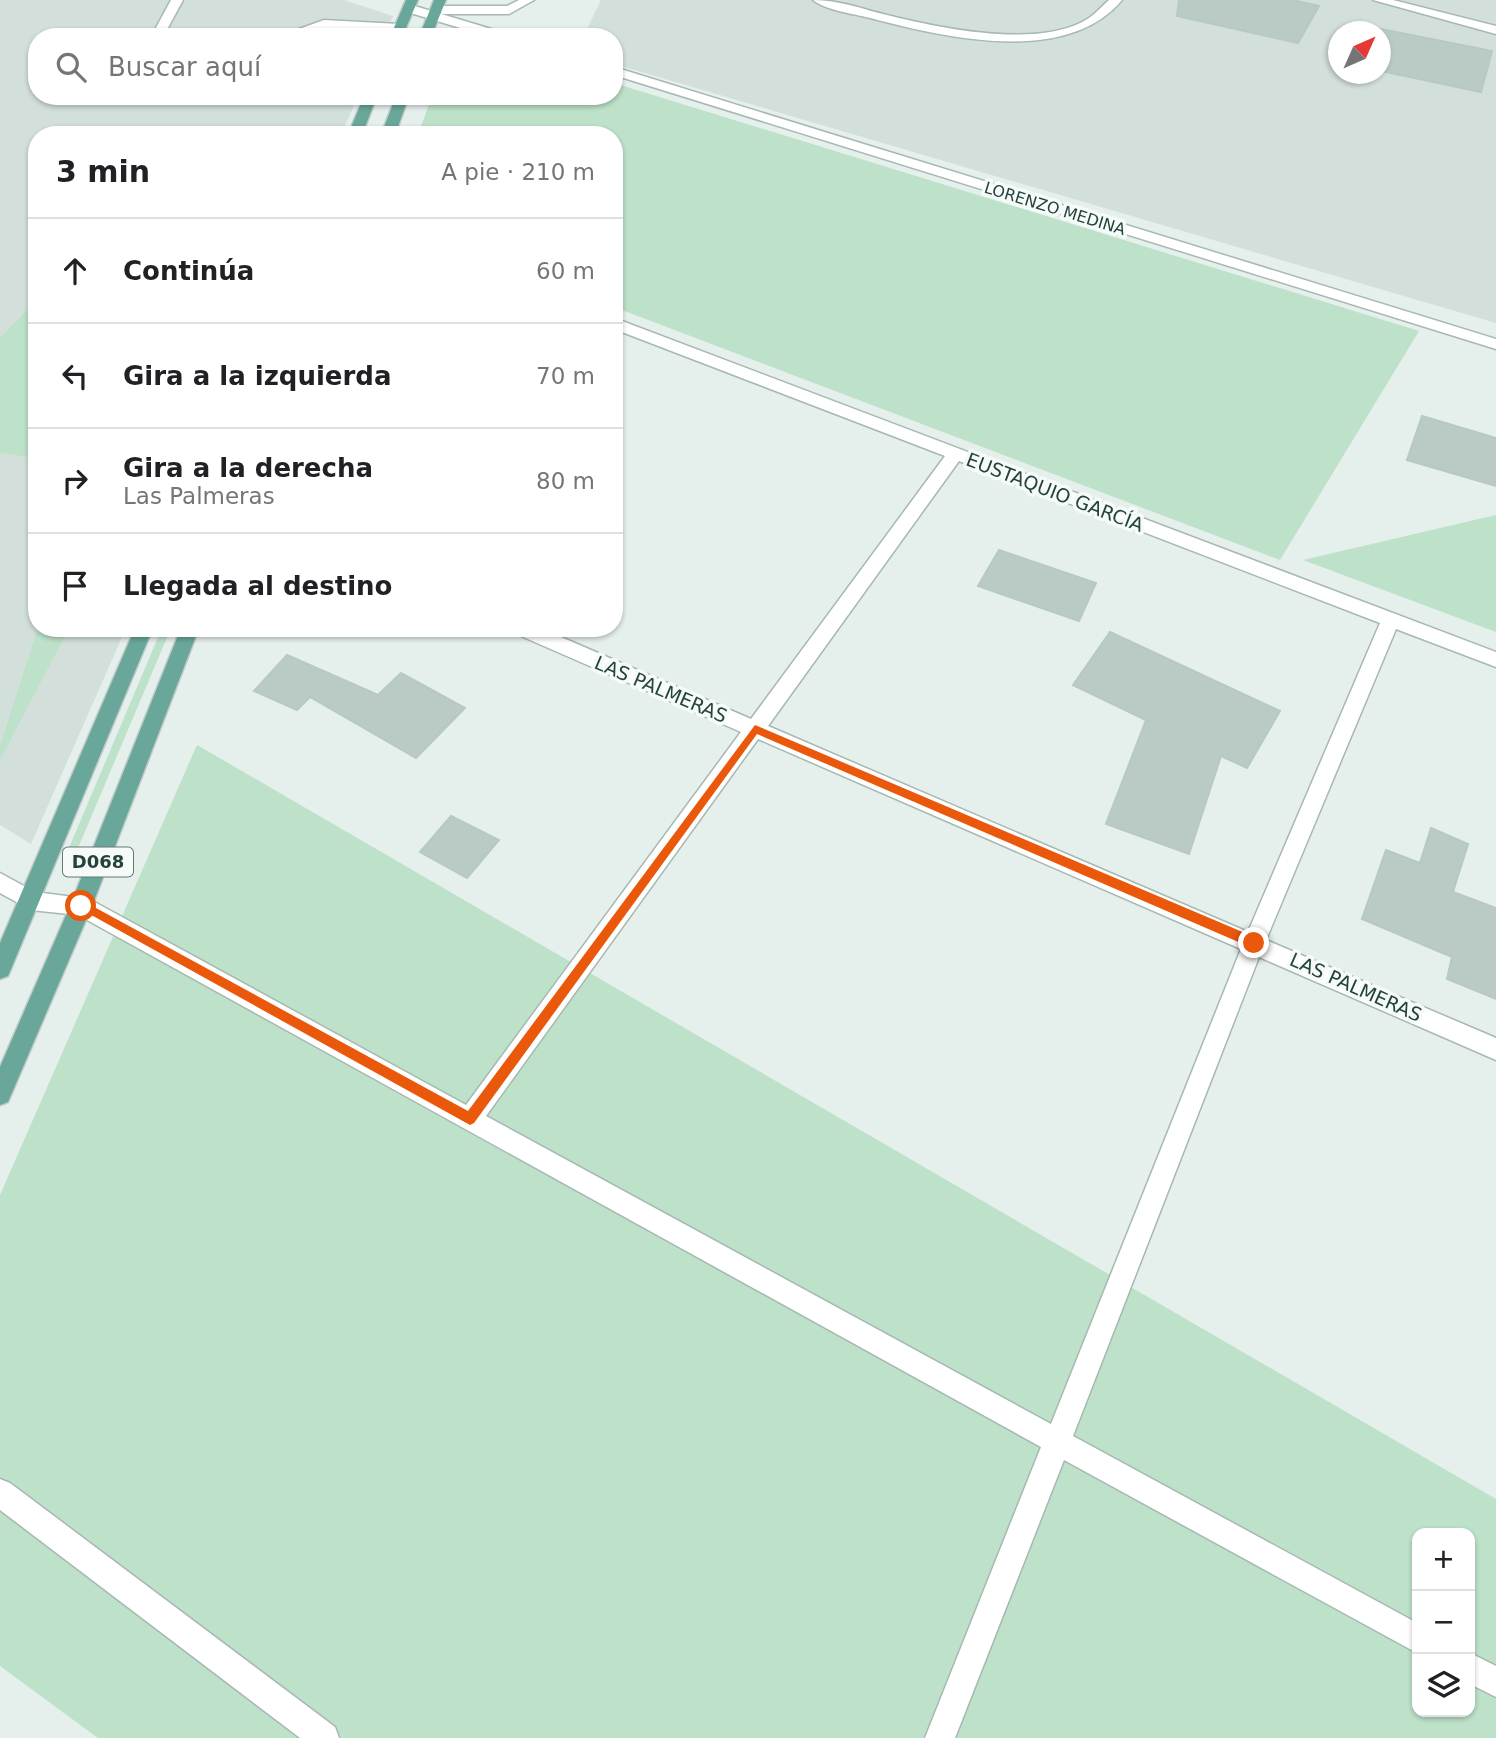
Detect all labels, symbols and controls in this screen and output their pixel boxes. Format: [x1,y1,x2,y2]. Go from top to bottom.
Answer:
north arrow [1328,21,1391,84]
search box [28,28,623,105]
icon: search [52,48,90,86]
text: Buscar aquí [108,52,261,82]
text: 3 min [56,154,150,189]
text: A pie · 210 m [441,159,595,185]
street label: LORENZO MEDINA [982,178,1128,239]
icon: ahead [56,252,94,290]
text: Continúa [123,256,254,286]
text: 60 m [536,258,595,284]
icon: left [56,357,94,395]
text: Gira a la izquierda [123,361,391,391]
text: 70 m [536,363,595,389]
street label: EUSTAQUIO GARCÍA [963,448,1147,536]
text: Gira a la derecha [123,453,373,483]
icon: right [56,462,94,500]
text: 80 m [536,468,595,494]
text: Las Palmeras [123,483,275,509]
icon: arrive [56,567,94,605]
text: Llegada al destino [123,571,392,601]
street label: LAS PALMERAS [591,651,731,727]
road number: D068 [63,848,133,876]
route start [65,890,96,921]
route end [1238,927,1269,958]
street label: LAS PALMERAS [1287,948,1425,1026]
map controls [1412,1528,1475,1717]
button: + [1412,1528,1475,1591]
button: − [1412,1591,1475,1654]
button: layers [1412,1654,1475,1717]

